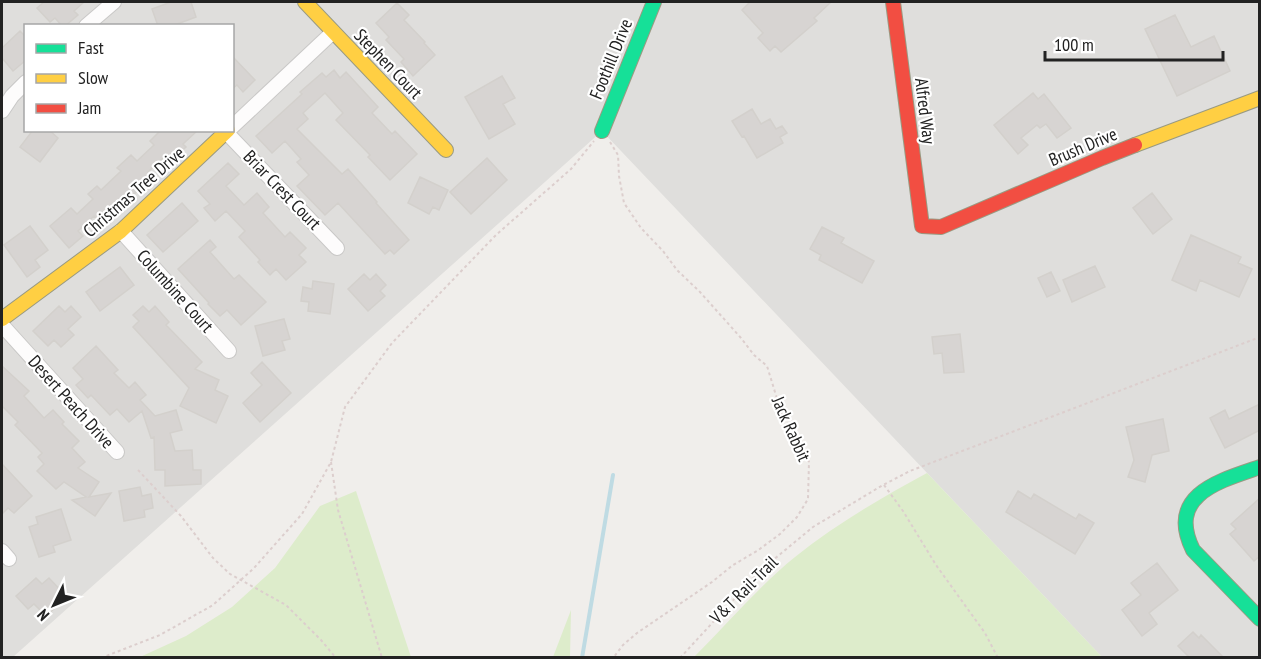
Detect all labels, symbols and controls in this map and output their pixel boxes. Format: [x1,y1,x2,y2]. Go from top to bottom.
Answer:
street label: Foothill Drive [584,15,637,102]
legend [24,24,234,132]
street label: Stephen Court [349,24,427,103]
scale bar [1045,24,1224,62]
text: 100 m [1054,33,1094,56]
text: Fast [78,36,104,59]
text: Slow [78,66,109,89]
street label: Alfred Way [910,77,941,146]
text: Jam [77,96,101,119]
street label: Brush Drive [1045,122,1120,171]
street label: Christmas Tree Drive [78,141,189,242]
street label: Briar Crest Court [239,145,326,234]
street label: Columbine Court [132,244,219,337]
street label: Desert Peach Drive [23,350,119,453]
street label: Jack Rabbit [767,392,816,465]
street label: V&T Rail-Trail [704,550,783,629]
north arrow [24,575,84,635]
text: N [33,605,53,625]

